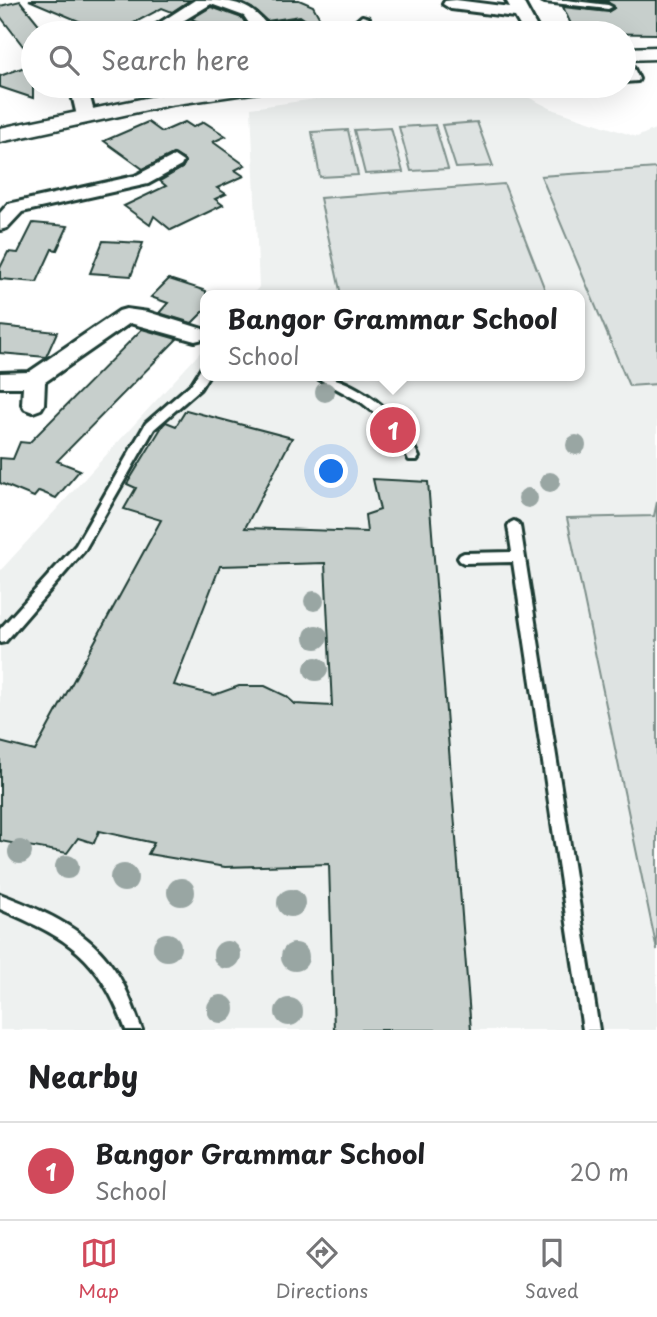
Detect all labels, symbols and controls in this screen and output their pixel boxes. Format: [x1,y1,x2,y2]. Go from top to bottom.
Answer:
search box [21,21,636,98]
text: Search here [101,40,250,79]
icon: search [45,41,83,79]
popup [200,290,585,381]
text: Bangor Grammar School [227,299,558,338]
text: School [227,338,300,373]
pin: 1 [370,404,416,456]
your location [314,454,348,488]
text: Nearby [28,1053,138,1098]
text: Bangor Grammar School [95,1134,425,1173]
text: 1 [46,1154,57,1189]
text: 20 m [570,1154,629,1189]
text: School [95,1173,167,1208]
tab: Map [78,1234,119,1304]
tab: Directions [276,1234,368,1304]
tab: Saved [525,1234,579,1304]

